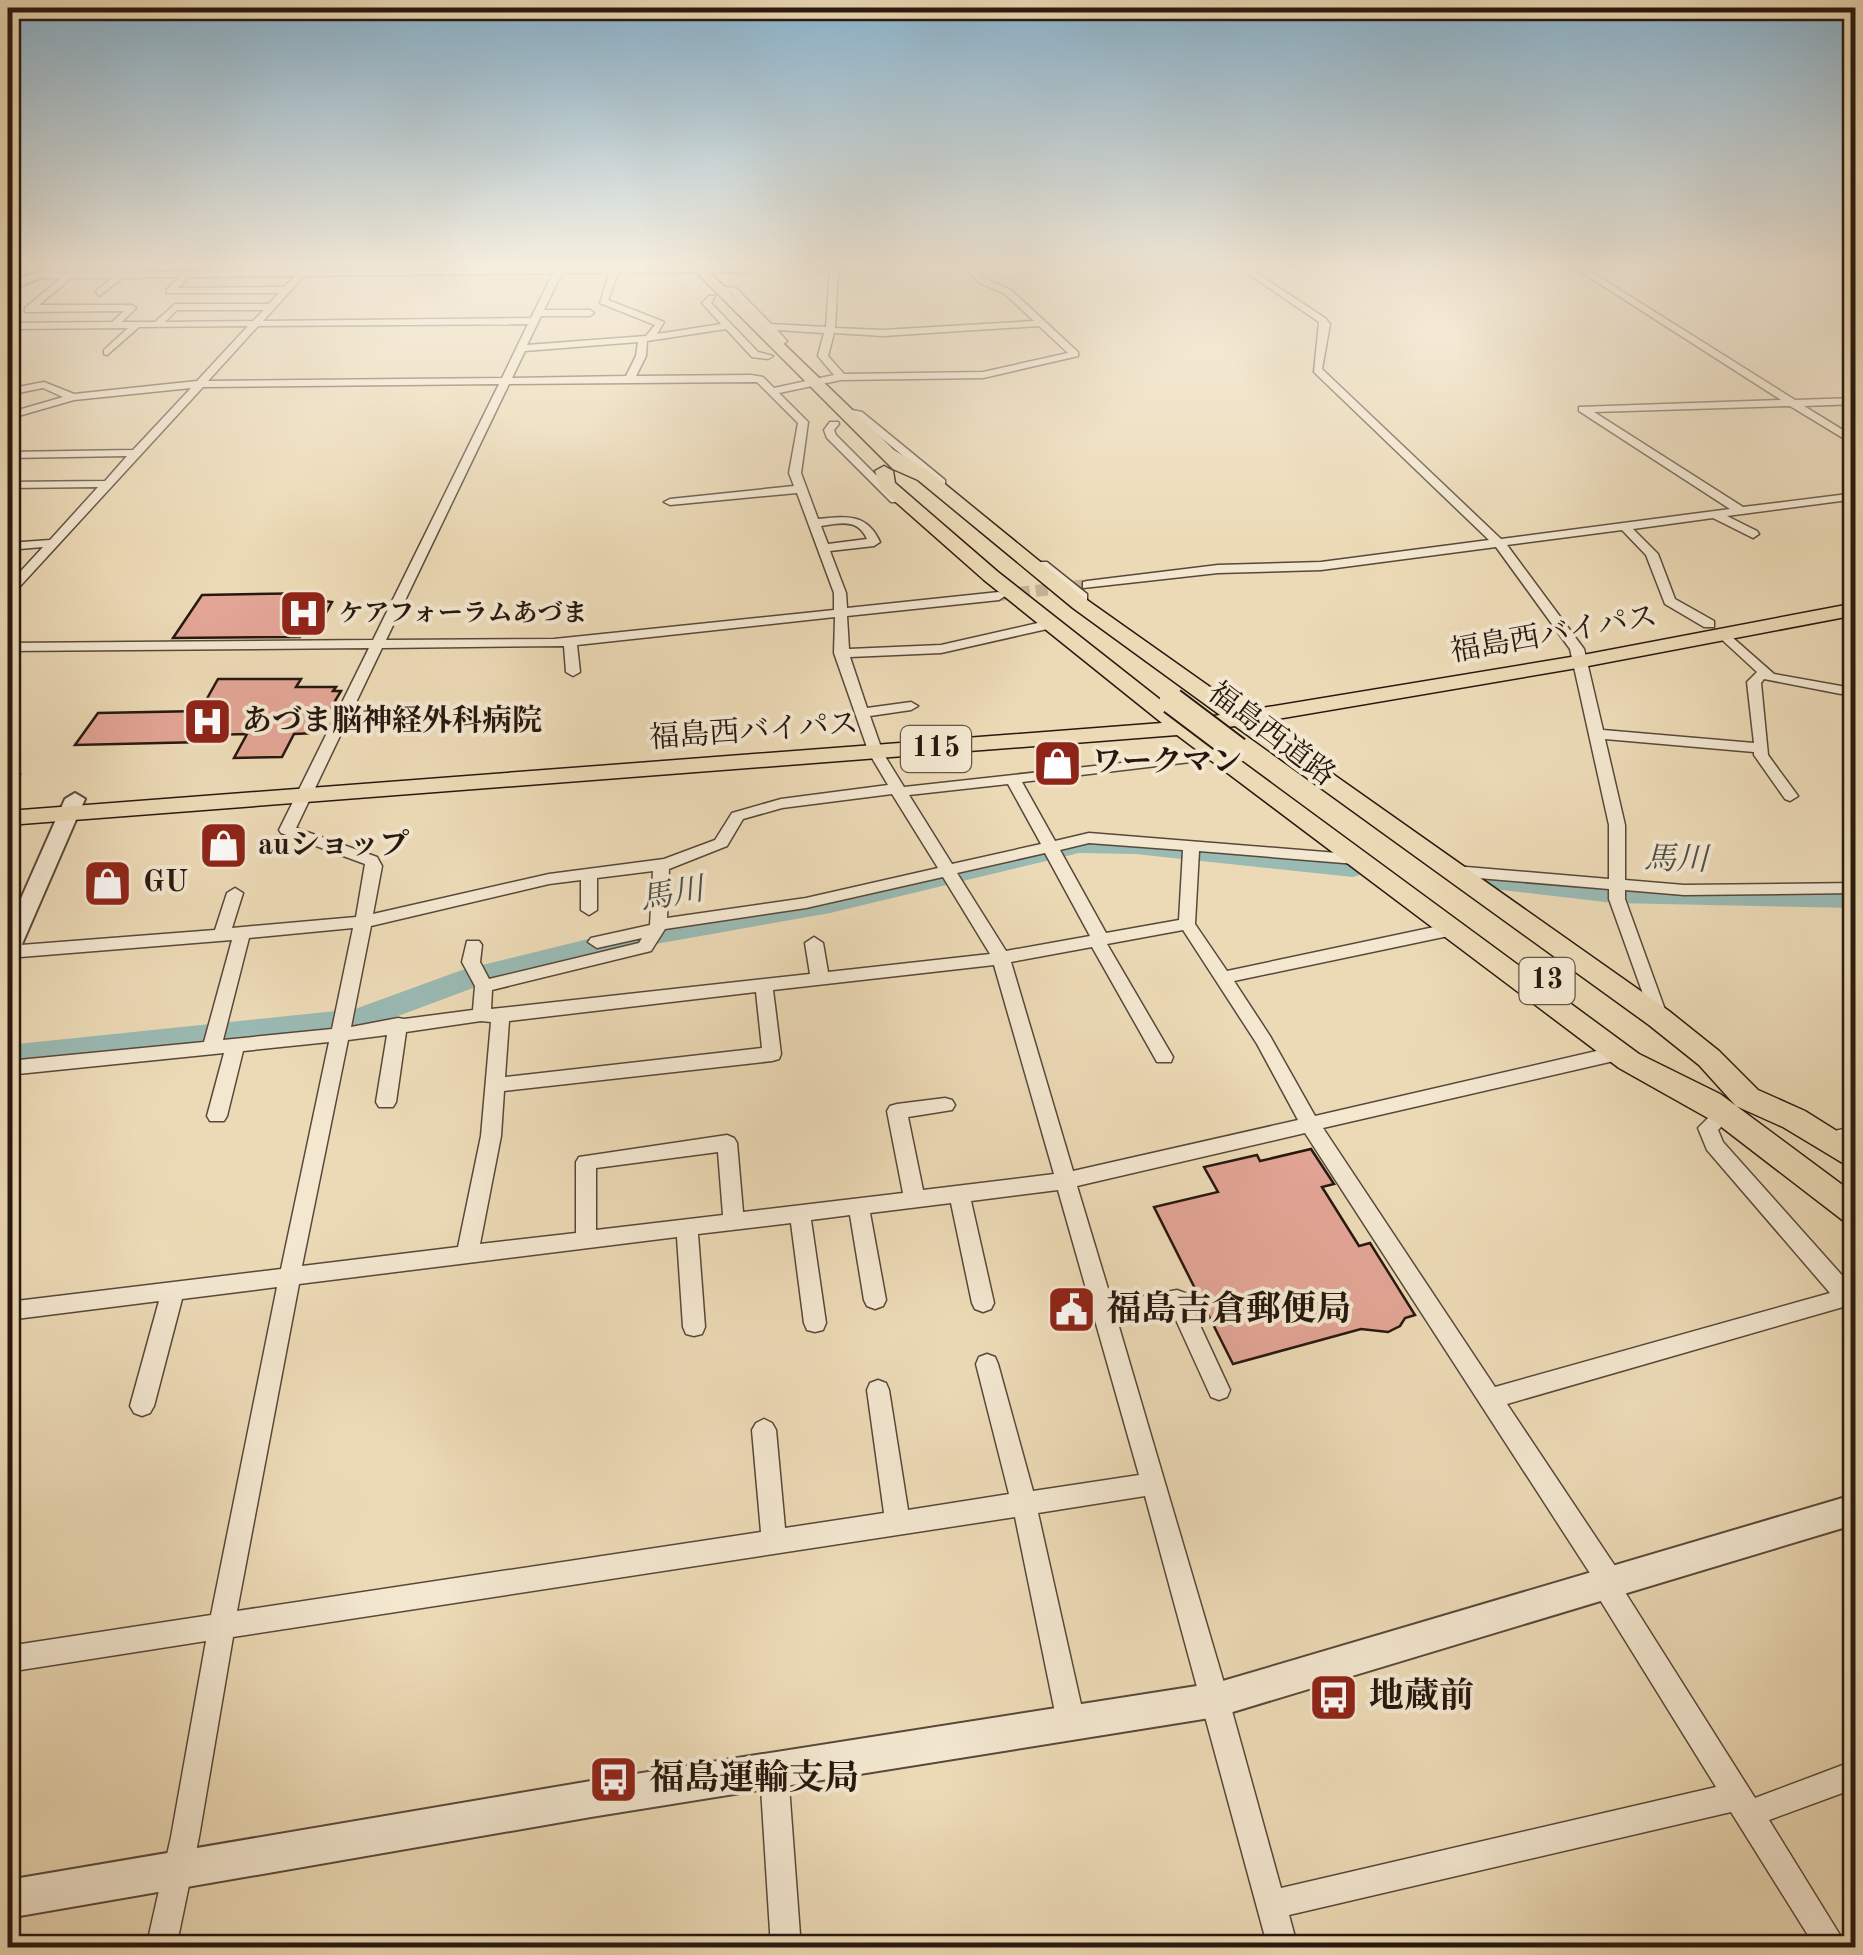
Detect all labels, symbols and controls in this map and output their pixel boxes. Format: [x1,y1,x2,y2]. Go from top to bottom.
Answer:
hospital icon: ケアフォーラムあづま [278,588,330,640]
street label: 福島西バイパス [1448,599,1660,668]
place label: ケアフォーラムあづま [339,600,588,627]
street label: 福島西道路 [1202,675,1342,792]
hospital icon: あづま脳神経外科病院 [181,696,233,748]
place label: あづま脳神経外科病院 [242,704,542,737]
street label: 福島西バイパス [648,707,859,754]
road number: 115 [901,726,971,772]
shop icon: ワークマン [1031,737,1083,789]
place label: ワークマン [1092,747,1242,778]
shop icon: auショップ [197,820,249,872]
place label: auショップ [258,829,409,861]
water label: 馬川 [1644,841,1711,878]
shop icon: GU [82,857,134,909]
place label: GU [143,868,188,898]
water label: 馬川 [637,871,709,917]
road number: 13 [1520,958,1574,1004]
public building icon: 福島吉倉郵便局 [1045,1284,1097,1336]
place label: 福島吉倉郵便局 [1106,1290,1351,1328]
bus stop icon: 地蔵前 [1308,1671,1360,1723]
place label: 地蔵前 [1369,1677,1474,1715]
bus stop icon: 福島運輸支局 [588,1753,640,1805]
place label: 福島運輸支局 [649,1759,859,1797]

